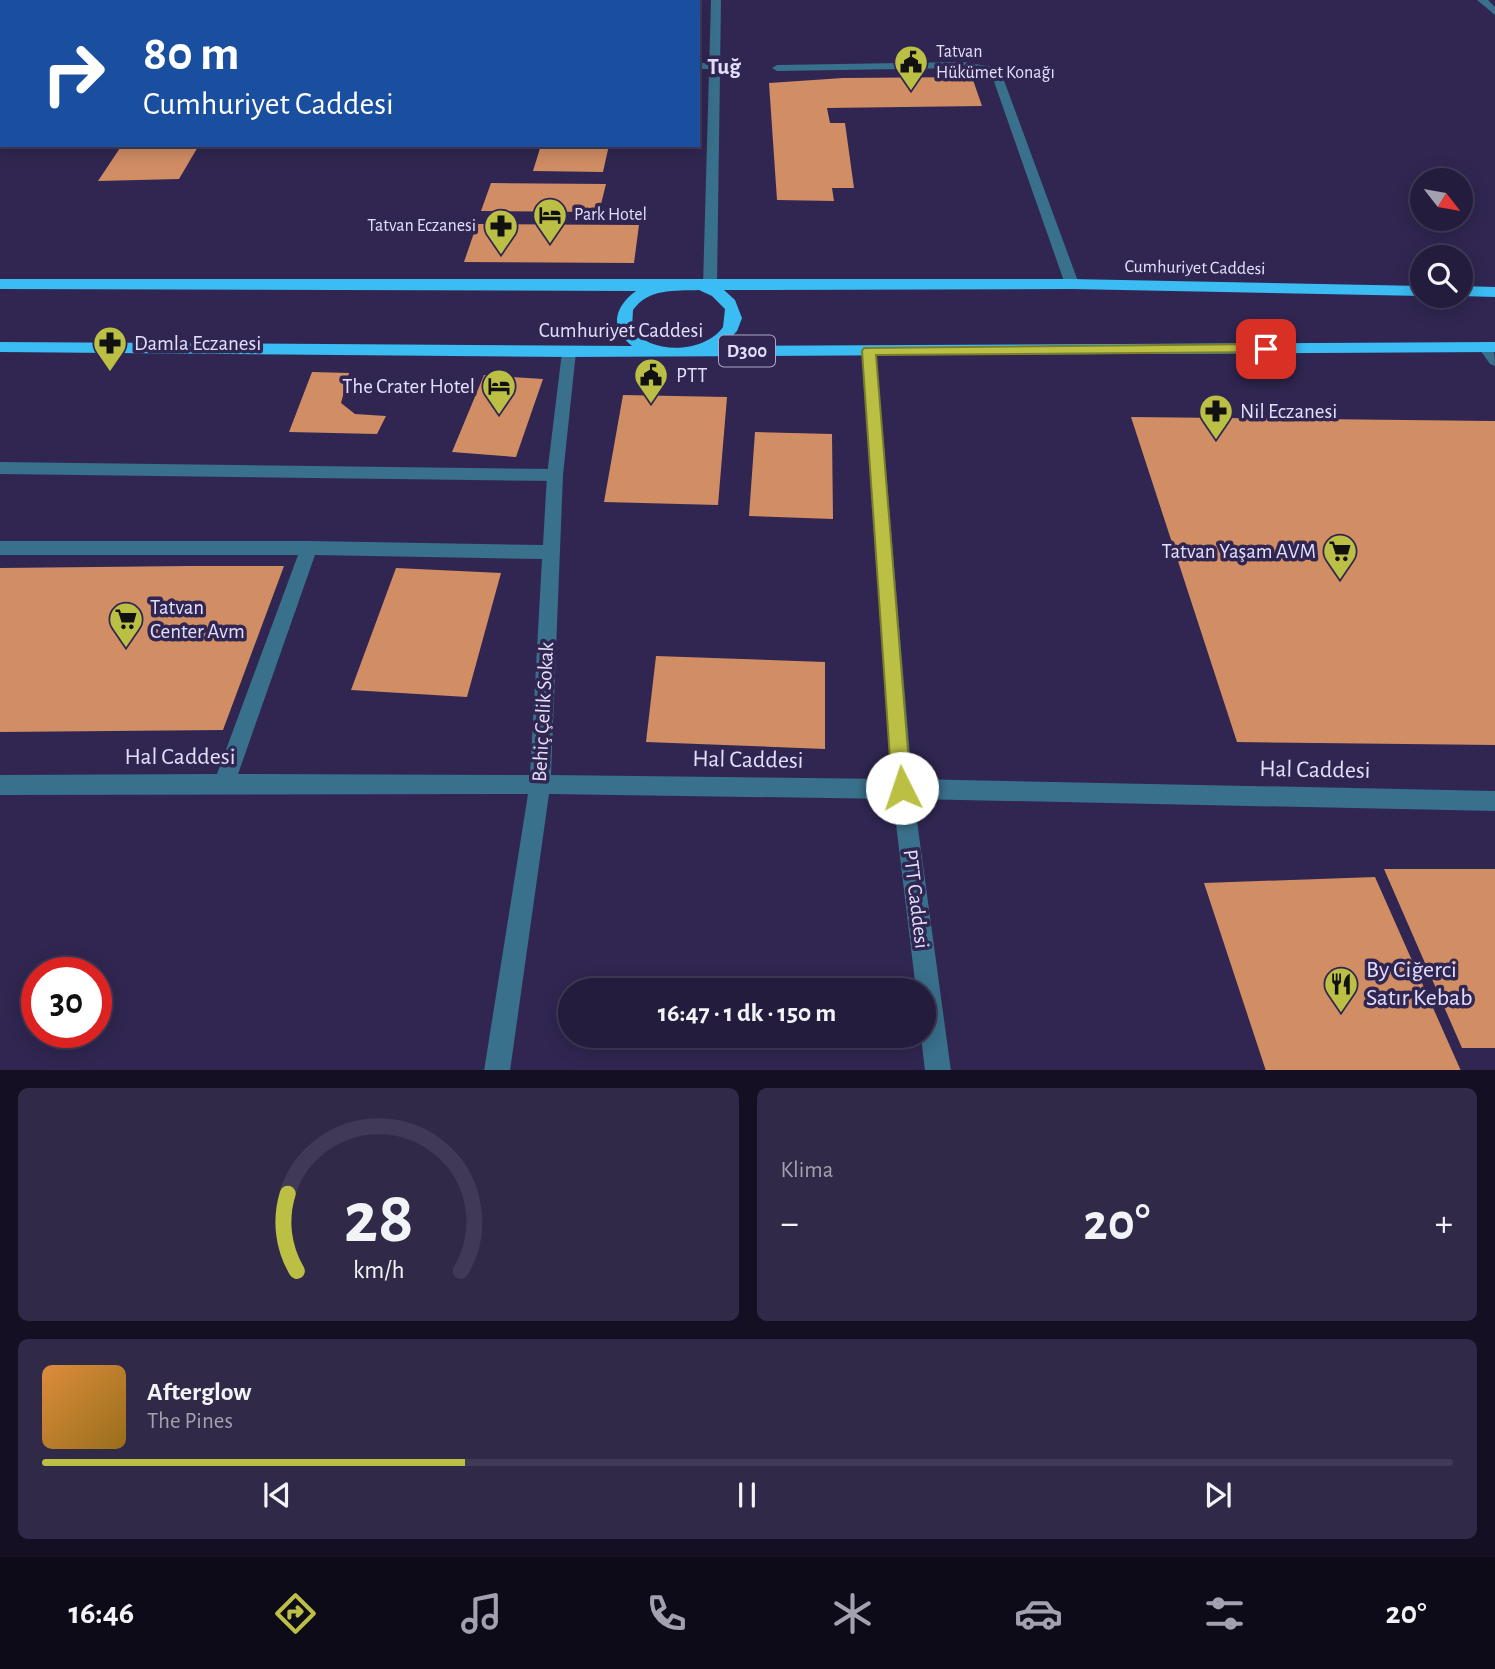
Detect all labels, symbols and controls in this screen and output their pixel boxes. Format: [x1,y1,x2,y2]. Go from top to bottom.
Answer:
icon: right [28,28,119,119]
text: 80 m [143,30,240,79]
public building icon: Tatvan Hükümet Konağı [892,43,930,92]
place label: Tatvan Hükümet Konağı [936,43,1055,82]
district label: Tuğ [707,56,741,79]
text: Cumhuriyet Caddesi [143,88,394,120]
north arrow [1410,168,1474,231]
map controls [1410,168,1473,308]
hotel icon: Park Hotel [531,196,569,245]
place label: Park Hotel [574,206,647,224]
pharmacy icon: Tatvan Eczanesi [482,207,520,256]
place label: Tatvan Eczanesi [367,217,476,235]
button: search [1410,245,1473,308]
street label: Cumhuriyet Caddesi [1124,258,1266,278]
pin [1236,319,1296,379]
street label: Cumhuriyet Caddesi [539,320,703,341]
pharmacy icon: Damla Eczanesi [91,324,129,373]
icon: arrive [1247,330,1285,368]
place label: Damla Eczanesi [134,333,261,354]
road number: D300 [719,336,775,366]
public building icon: PTT [632,356,670,405]
place label: PTT [676,365,707,386]
hotel icon: The Crater Hotel [480,367,518,416]
place label: The Crater Hotel [342,376,475,397]
pharmacy icon: Nil Eczanesi [1197,392,1235,441]
place label: Nil Eczanesi [1240,401,1337,422]
supermarket icon: Tatvan Yaşam AVM [1321,532,1359,581]
place label: Tatvan Yaşam AVM [1162,541,1316,562]
place label: Tatvan Center Avm [150,597,245,642]
supermarket icon: Tatvan Center Avm [107,600,145,649]
street label: Behiç Çelik Sokak [529,641,557,782]
street label: Hal Caddesi [124,745,236,769]
street label: Hal Caddesi [692,747,804,773]
position arrow [865,751,939,825]
street label: Hal Caddesi [1259,757,1371,783]
street label: PTT Caddesi [899,848,933,950]
speed limit sign: 30 [21,957,112,1048]
place label: By Ciğerci Satır Kebab [1366,958,1473,1010]
restaurant icon: By Ciğerci Satır Kebab [1322,965,1360,1014]
text: 16:47 · 1 dk · 150 m [658,1000,836,1026]
text: Klima [781,1159,833,1182]
text: 28 [343,1183,413,1256]
text: 20° [1083,1197,1150,1249]
text: − [781,1205,799,1243]
text: + [1435,1205,1453,1243]
text: km/h [352,1257,404,1282]
text: Afterglow [147,1379,251,1405]
text: The Pines [147,1410,233,1433]
icon: previous [258,1476,296,1514]
icon: pause [728,1476,766,1514]
icon: next [1199,1476,1237,1514]
icon: directions [271,1589,320,1638]
icon: music [457,1589,506,1638]
icon: phone [642,1589,691,1638]
icon: climate [828,1589,877,1638]
icon: car [1014,1589,1063,1638]
icon: filters [1200,1589,1249,1638]
text: 16:46 [68,1597,134,1629]
text: 20° [1385,1597,1427,1629]

